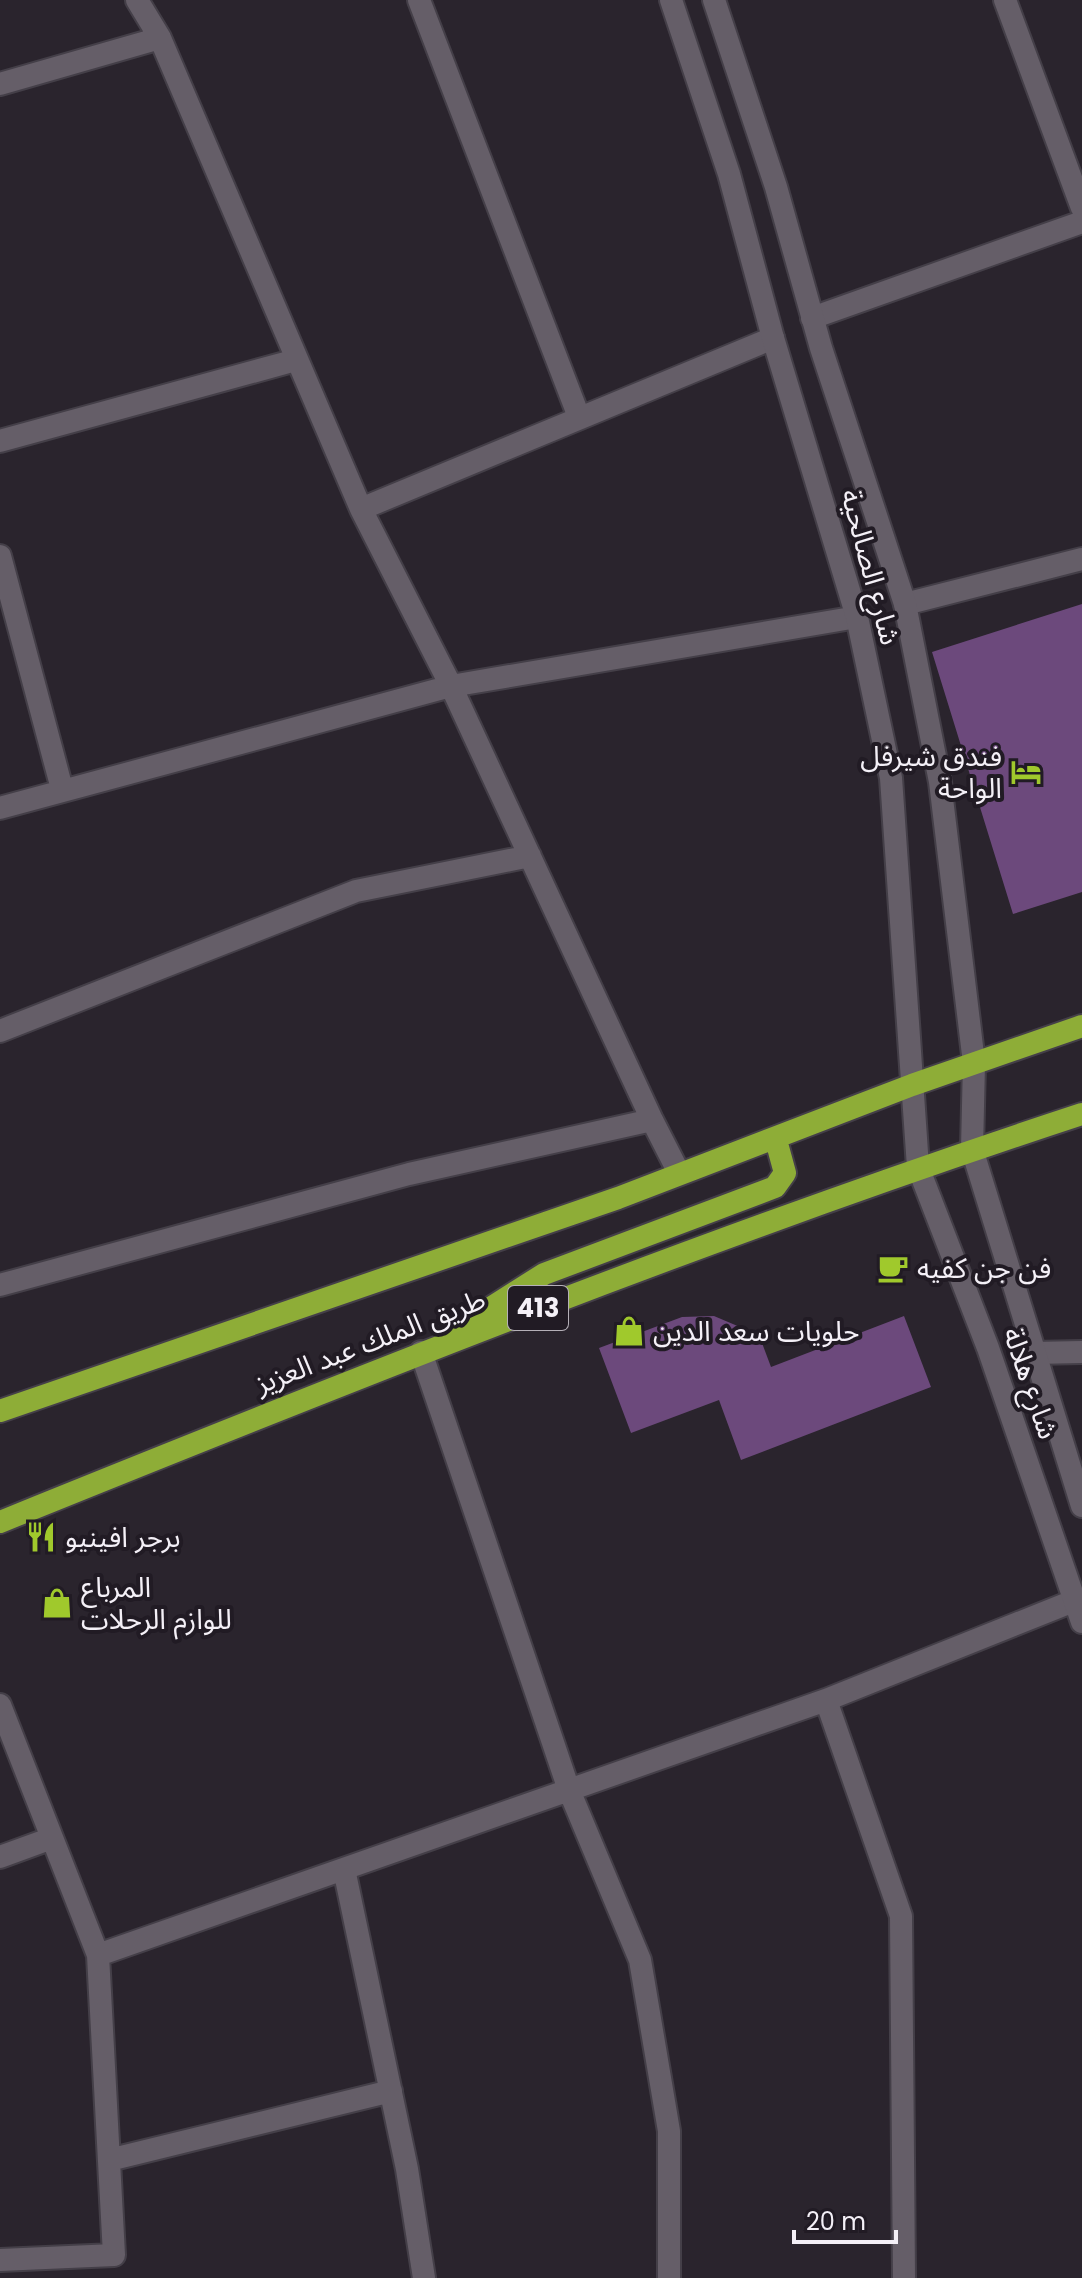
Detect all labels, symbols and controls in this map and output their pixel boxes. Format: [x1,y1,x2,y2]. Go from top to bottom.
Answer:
street label: شارع الصالحية [830,485,910,650]
place label: فندق شيرفل الواحة [860,737,1002,808]
hotel icon: فندق شيرفل الواحة [1009,755,1043,789]
place label: فن جن كفيه [917,1249,1051,1288]
cafe icon: فن جن كفيه [876,1251,910,1285]
street label: طريق الملك عبد العزيز [248,1280,491,1404]
road number: 413 [508,1286,568,1330]
place label: حلويات سعد الدين [653,1312,859,1351]
shop icon: حلويات سعد الدين [612,1314,646,1348]
street label: شارع هلالة [992,1322,1068,1445]
place label: برجر افينيو [65,1518,180,1557]
restaurant icon: برجر افينيو [24,1520,58,1554]
place label: المرباع للوازم الرحلات [81,1568,232,1640]
shop icon: المرباع للوازم الرحلات [40,1586,74,1620]
scale bar [794,2194,896,2244]
text: 20 m [806,2205,866,2238]

